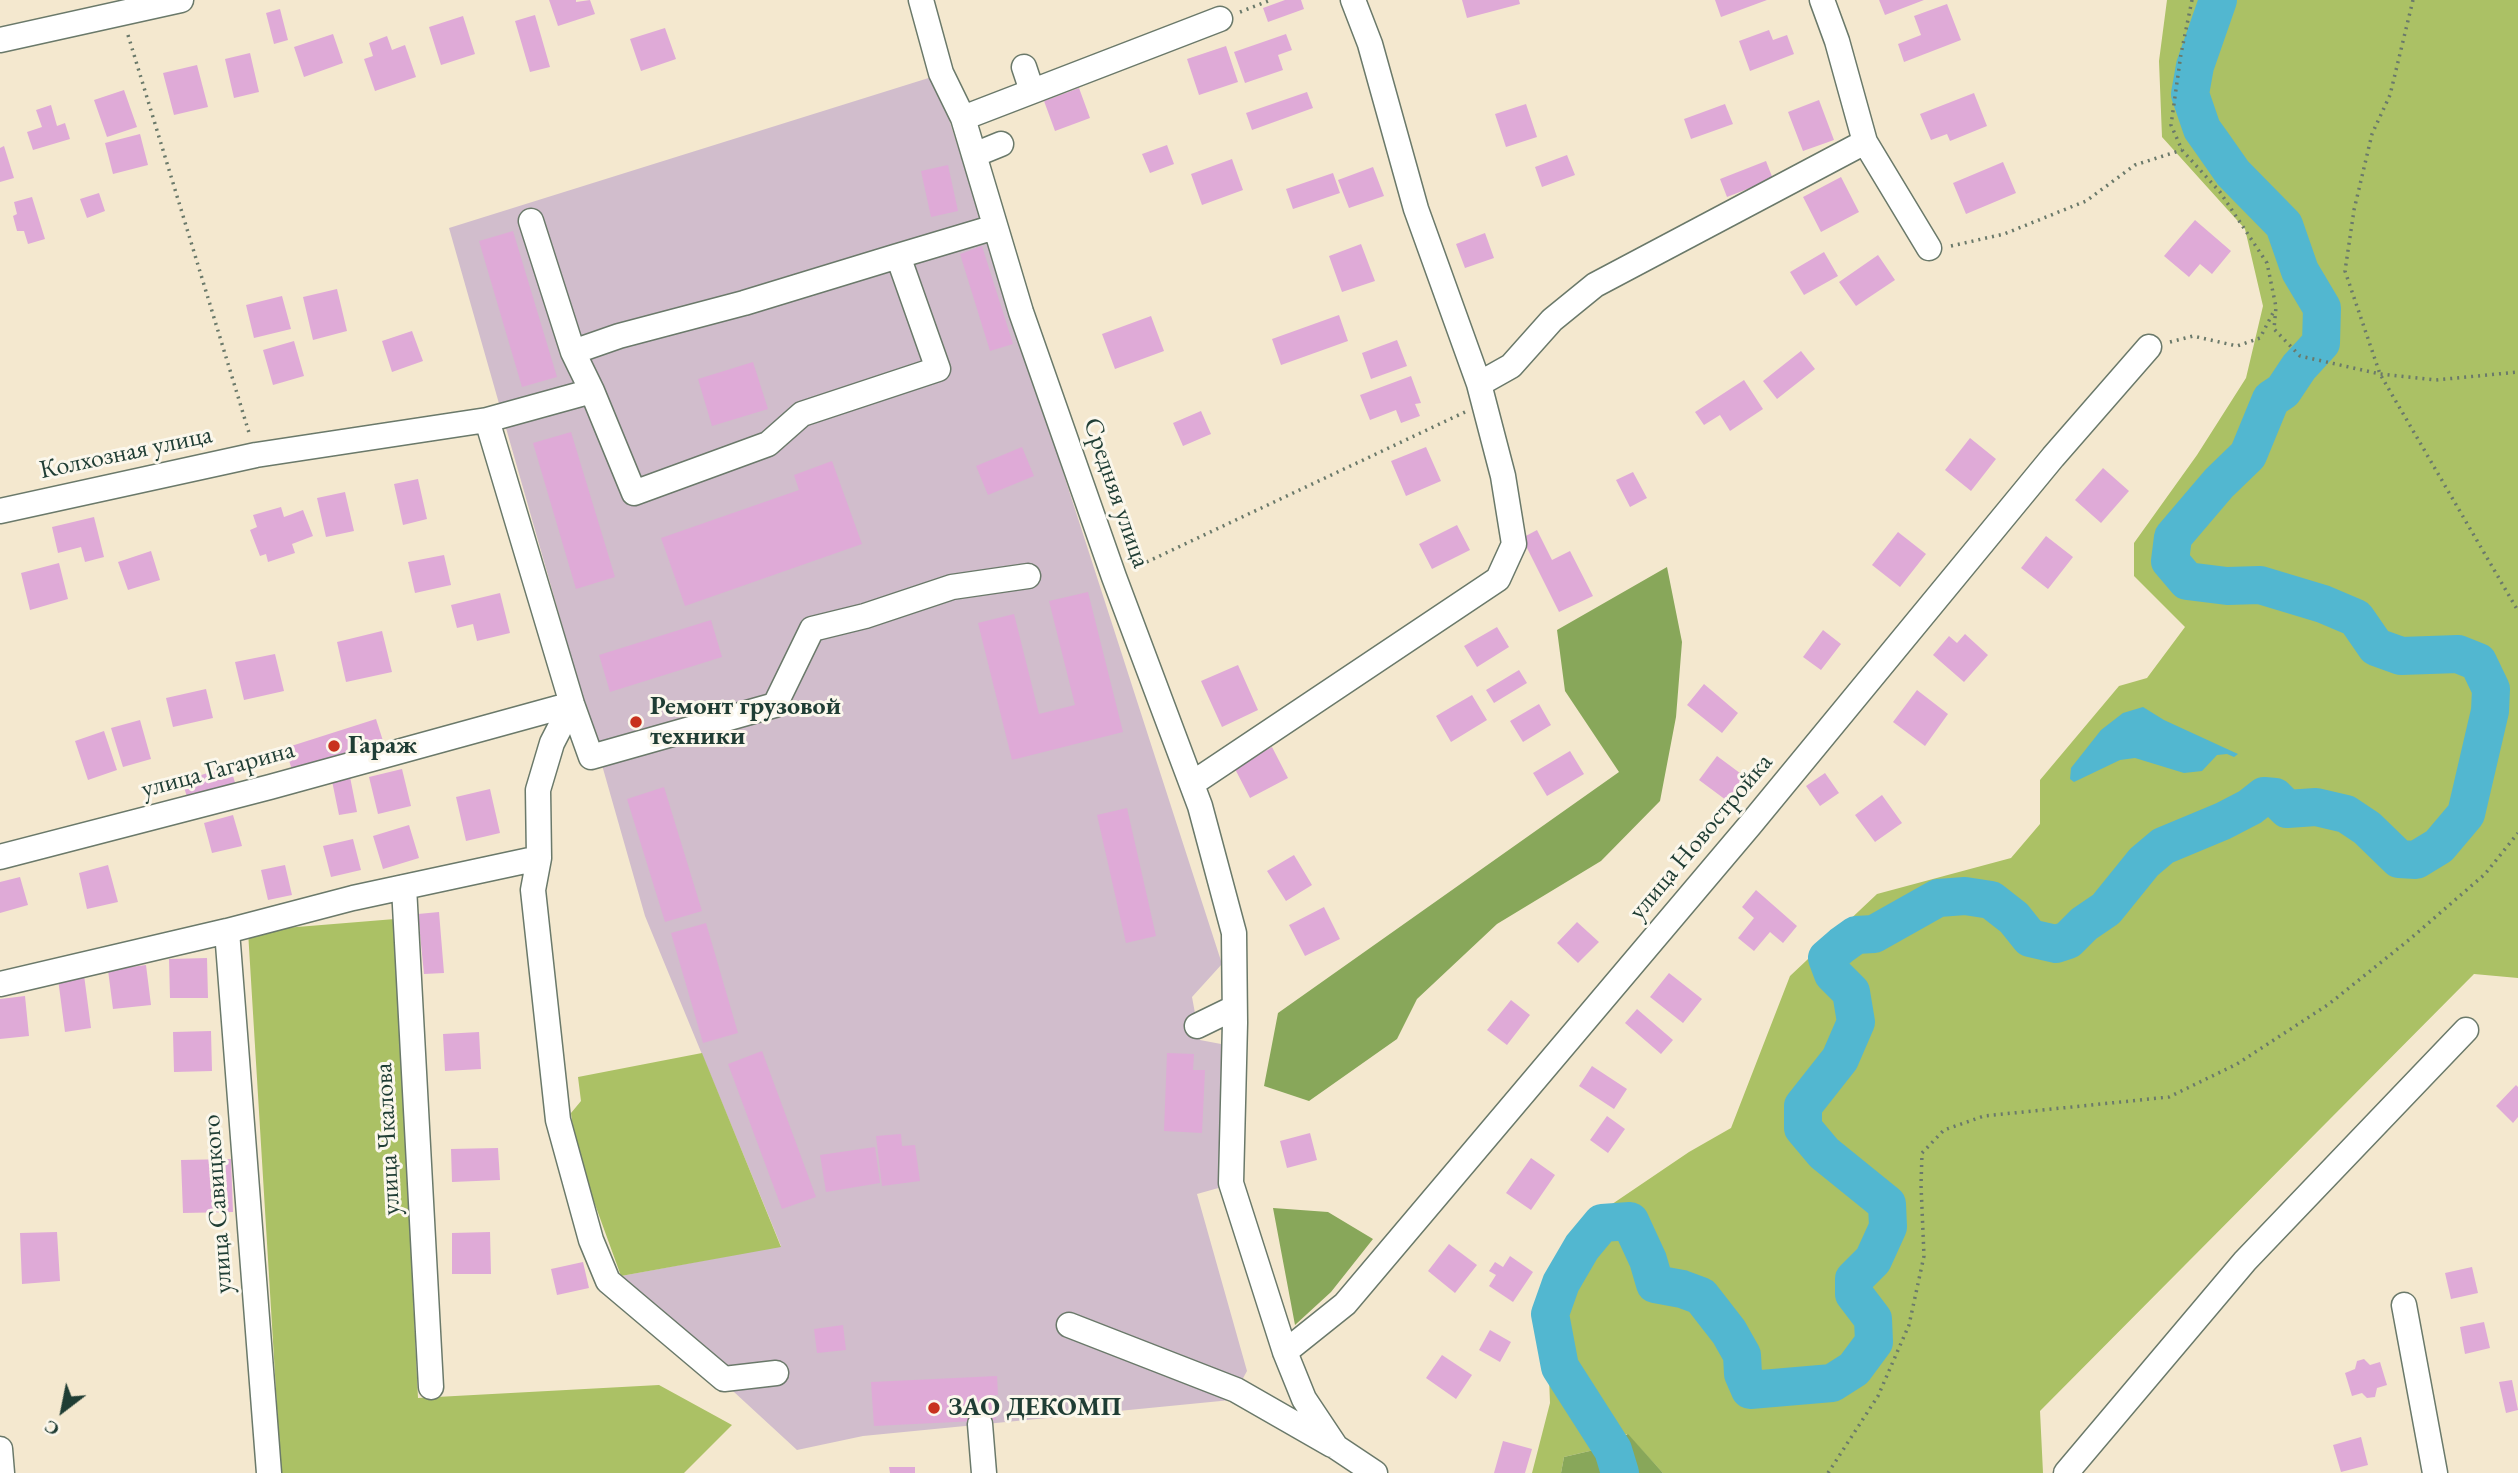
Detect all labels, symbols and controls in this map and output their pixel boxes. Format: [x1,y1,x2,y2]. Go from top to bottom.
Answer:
street label: Средняя улица [1076,414,1156,572]
street label: Колхозная улица [37,419,215,487]
place label: Ремонт грузовой техники [650,691,841,752]
marker: Ремонт грузовой техники [628,714,644,730]
place label: Гараж [348,730,417,762]
street label: улица Гагарина [138,735,298,805]
marker: Гараж [326,738,342,754]
street label: улица Новостройка [1622,748,1780,926]
street label: улица Чкалова [368,1062,408,1216]
street label: улица Савицкого [196,1113,240,1295]
north arrow [28,1375,98,1445]
place label: ЗАО ДЕКОМП [948,1392,1121,1424]
marker: ЗАО ДЕКОМП [926,1400,942,1416]
text: С [39,1414,64,1442]

